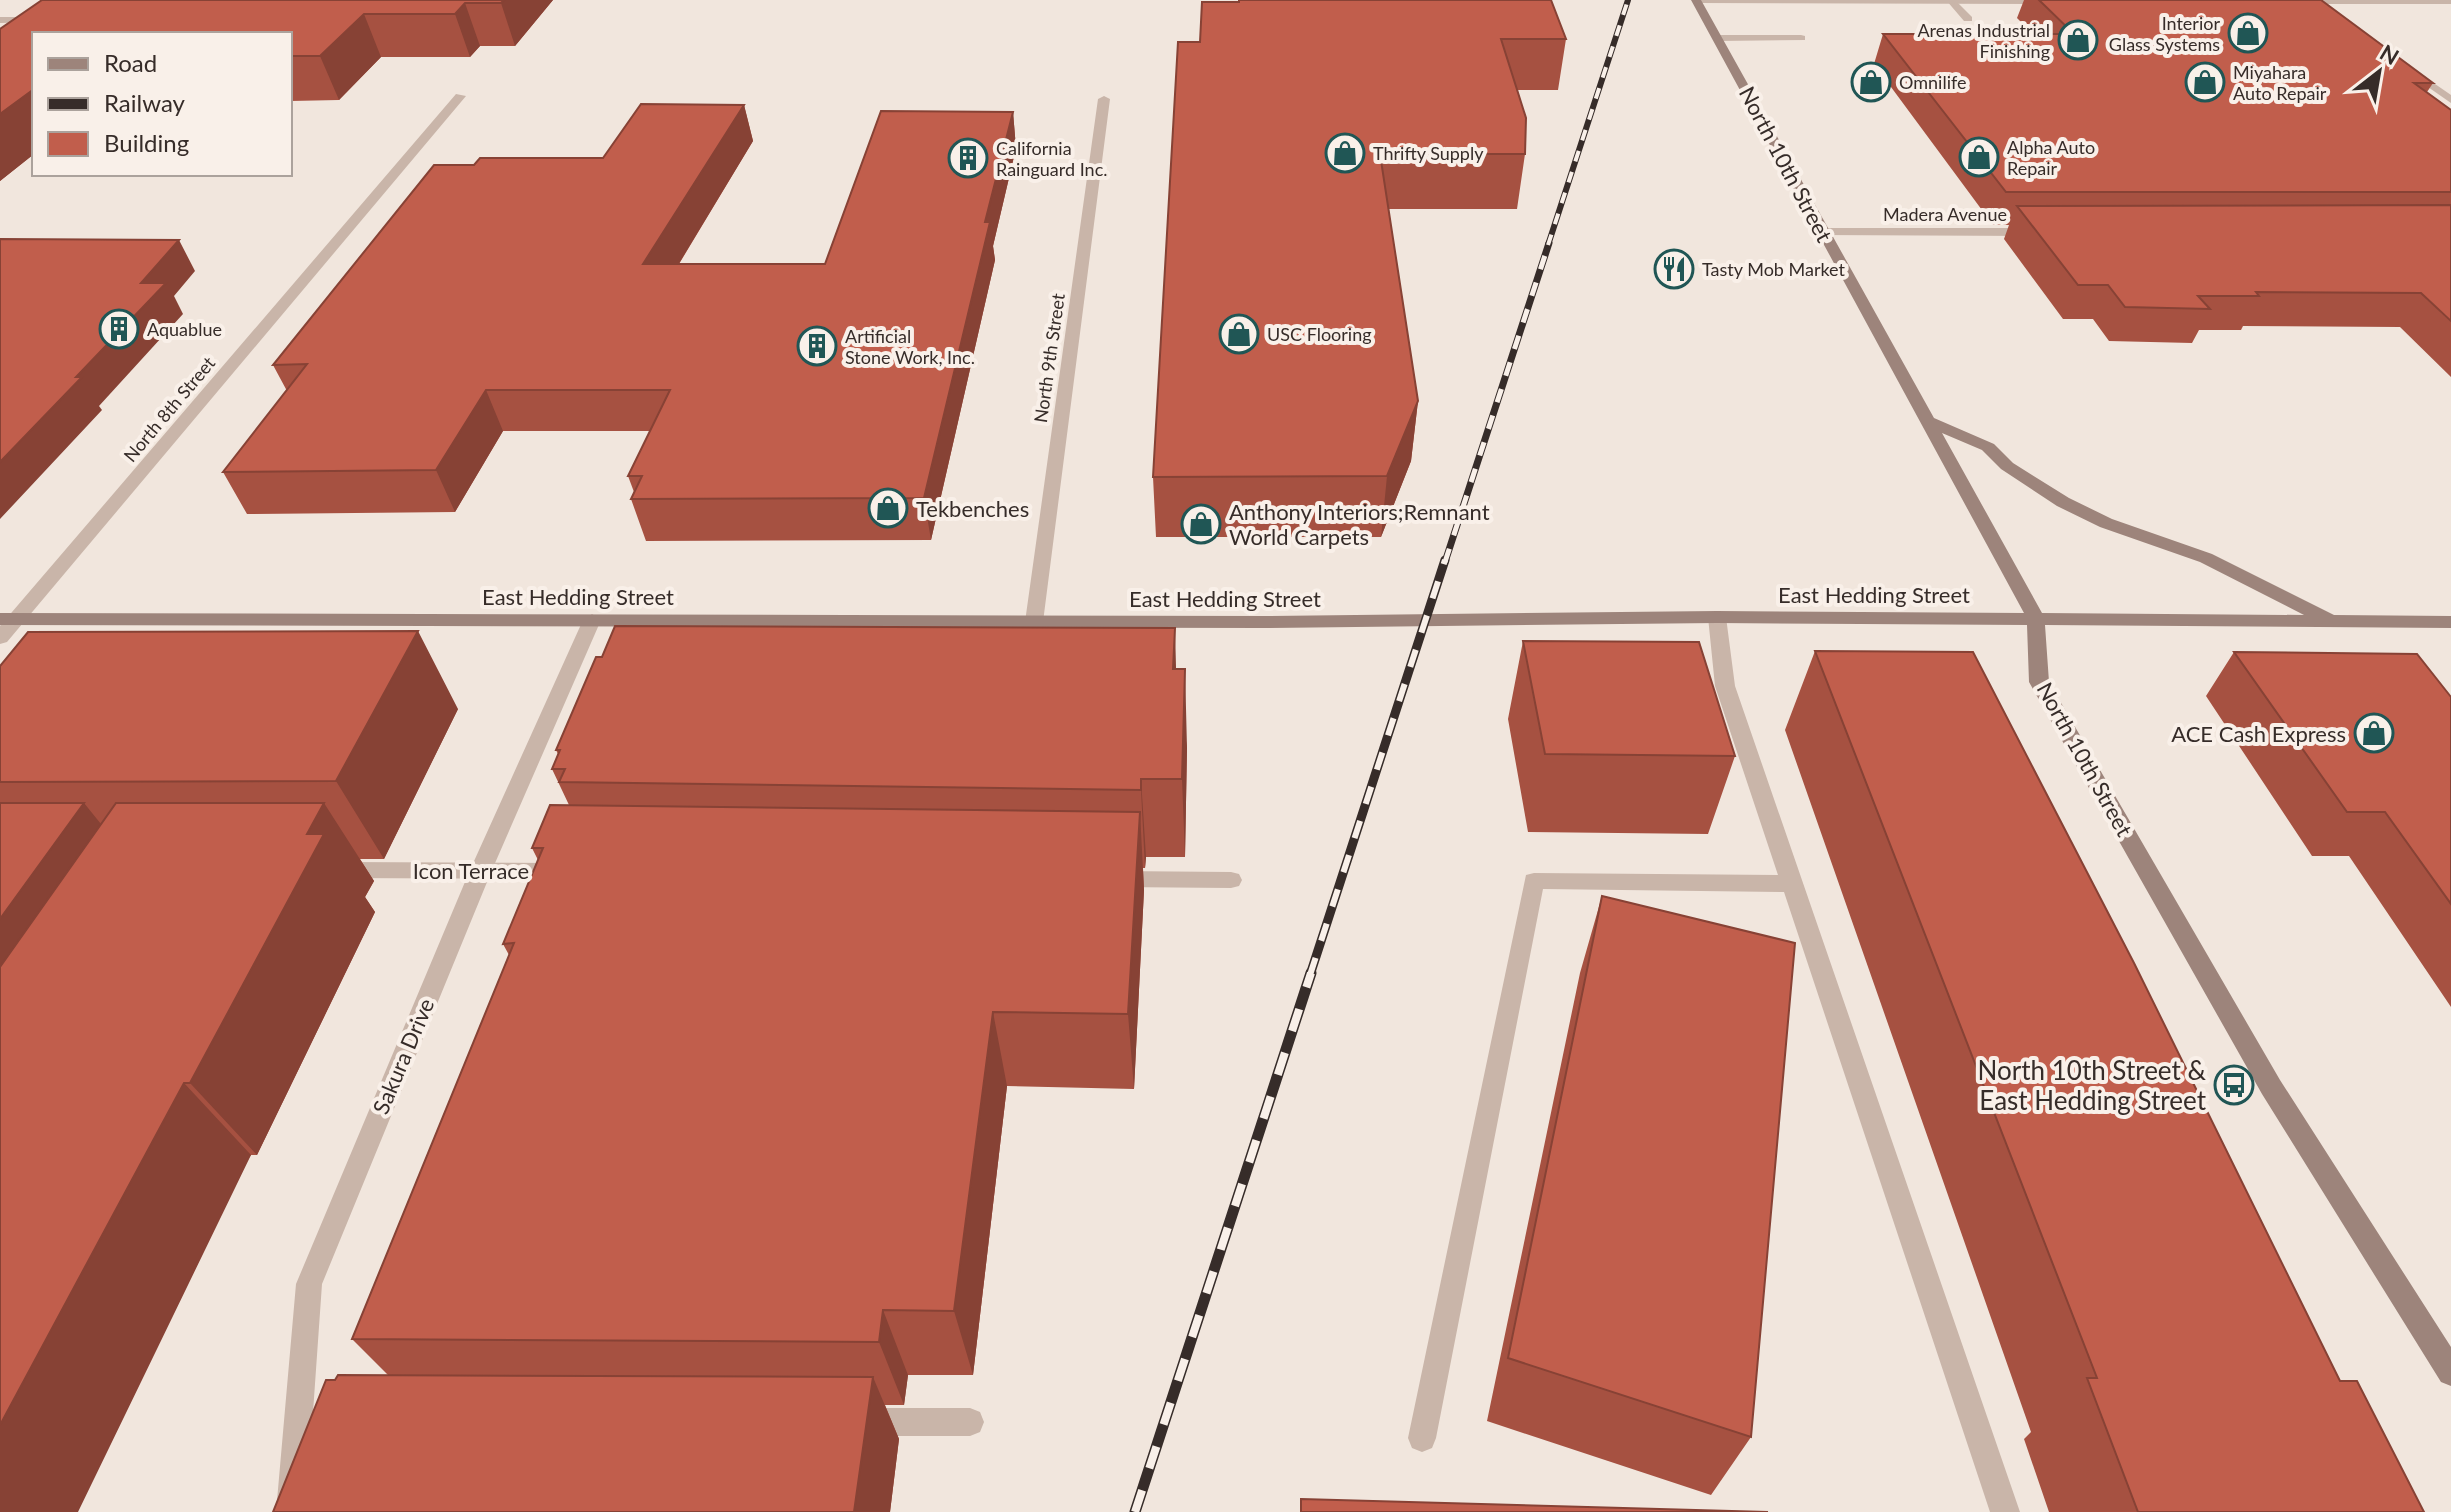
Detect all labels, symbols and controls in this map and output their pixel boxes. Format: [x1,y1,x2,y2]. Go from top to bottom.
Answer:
place label: Interior Glass Systems [2109,12,2220,55]
shop icon: Interior Glass Systems [2227,12,2269,54]
place label: Arenas Industrial Finishing [1917,19,2050,62]
shop icon: Arenas Industrial Finishing [2057,19,2099,61]
legend [32,32,292,176]
north arrow [2339,32,2419,112]
text: N [2375,38,2404,70]
text: Road [104,48,157,77]
shop icon: Omnilife [1850,61,1892,103]
shop icon: Miyahara Auto Repair [2184,61,2226,103]
place label: Miyahara Auto Repair [2233,61,2327,104]
place label: Omnilife [1899,71,1966,93]
street label: North 10th Street [1734,82,1838,246]
text: Railway [104,88,186,117]
text: Building [104,128,189,157]
shop icon: Thrifty Supply [1324,132,1366,174]
shop icon: Alpha Auto Repair [1958,136,2000,178]
place label: Alpha Auto Repair [2007,136,2095,179]
building icon: California Rainguard Inc. [947,137,989,179]
place label: California Rainguard Inc. [996,137,1107,180]
place label: Thrifty Supply [1373,142,1484,164]
street label: Madera Avenue [1883,203,2007,225]
restaurant icon: Tasty Mob Market [1653,248,1695,290]
place label: Tasty Mob Market [1702,258,1846,280]
street label: North 9th Street [1029,291,1069,424]
building icon: Aquablue [98,308,140,350]
shop icon: USC Flooring [1218,313,1260,355]
place label: Aquablue [147,318,222,340]
place label: USC Flooring [1267,323,1372,345]
building icon: Artificial Stone Work, Inc. [796,325,838,367]
place label: Artificial Stone Work, Inc. [845,325,975,368]
street label: North 8th Street [119,352,220,466]
shop icon: Tekbenches [867,487,909,529]
place label: Tekbenches [916,495,1029,522]
place label: Anthony Interiors;Remnant World Carpets [1229,498,1490,550]
shop icon: Anthony Interiors;Remnant World Carpets [1180,503,1222,545]
street label: East Hedding Street [1778,581,1970,608]
street label: East Hedding Street [482,583,674,610]
street label: East Hedding Street [1129,585,1321,612]
street label: North 10th Street [2032,677,2139,841]
shop icon: ACE Cash Express [2353,712,2395,754]
place label: ACE Cash Express [2171,720,2346,747]
street label: Icon Terrace [413,857,529,884]
street label: Sakura Drive [367,994,439,1118]
place label: North 10th Street & East Hedding Street [1978,1054,2207,1116]
bus stop icon: North 10th Street & East Hedding Street [2213,1064,2255,1106]

